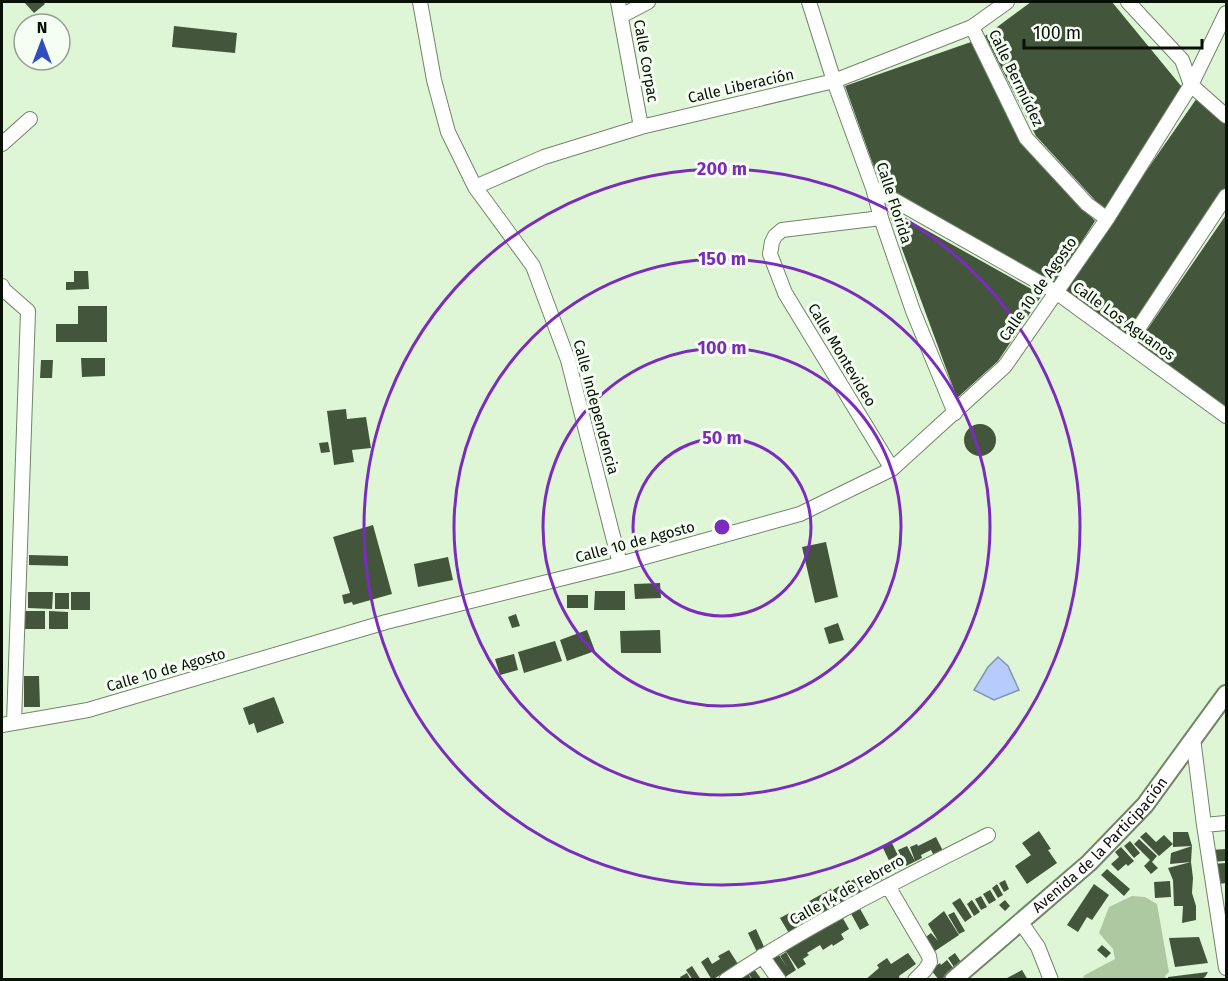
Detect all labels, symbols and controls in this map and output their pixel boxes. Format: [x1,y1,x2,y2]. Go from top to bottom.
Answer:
north arrow [12,12,72,72]
scale bar [1024,12,1202,50]
text: N [37,18,47,37]
street label: Calle Corpac [630,18,662,104]
text: 100 m [1033,22,1081,44]
street label: Calle Bermúdez [985,27,1047,130]
street label: Calle Liberación [686,65,796,107]
text: 200 m [697,158,747,180]
street label: Calle Florida [872,160,916,246]
street label: Calle 10 de Agosto [995,233,1081,345]
text: 150 m [698,248,746,270]
street label: Calle Los Aguanos [1069,278,1179,364]
street label: Calle Montevideo [804,300,880,410]
text: 100 m [698,337,746,359]
street label: Calle Independencia [569,338,623,476]
text: 50 m [702,427,742,449]
street label: Calle 10 de Agosto [573,517,697,567]
centre of rings [712,517,732,537]
street label: Calle 10 de Agosto [104,644,228,696]
street label: Avenida de la Participación [1029,774,1171,917]
street label: Calle 14 de Febrero [787,851,907,929]

